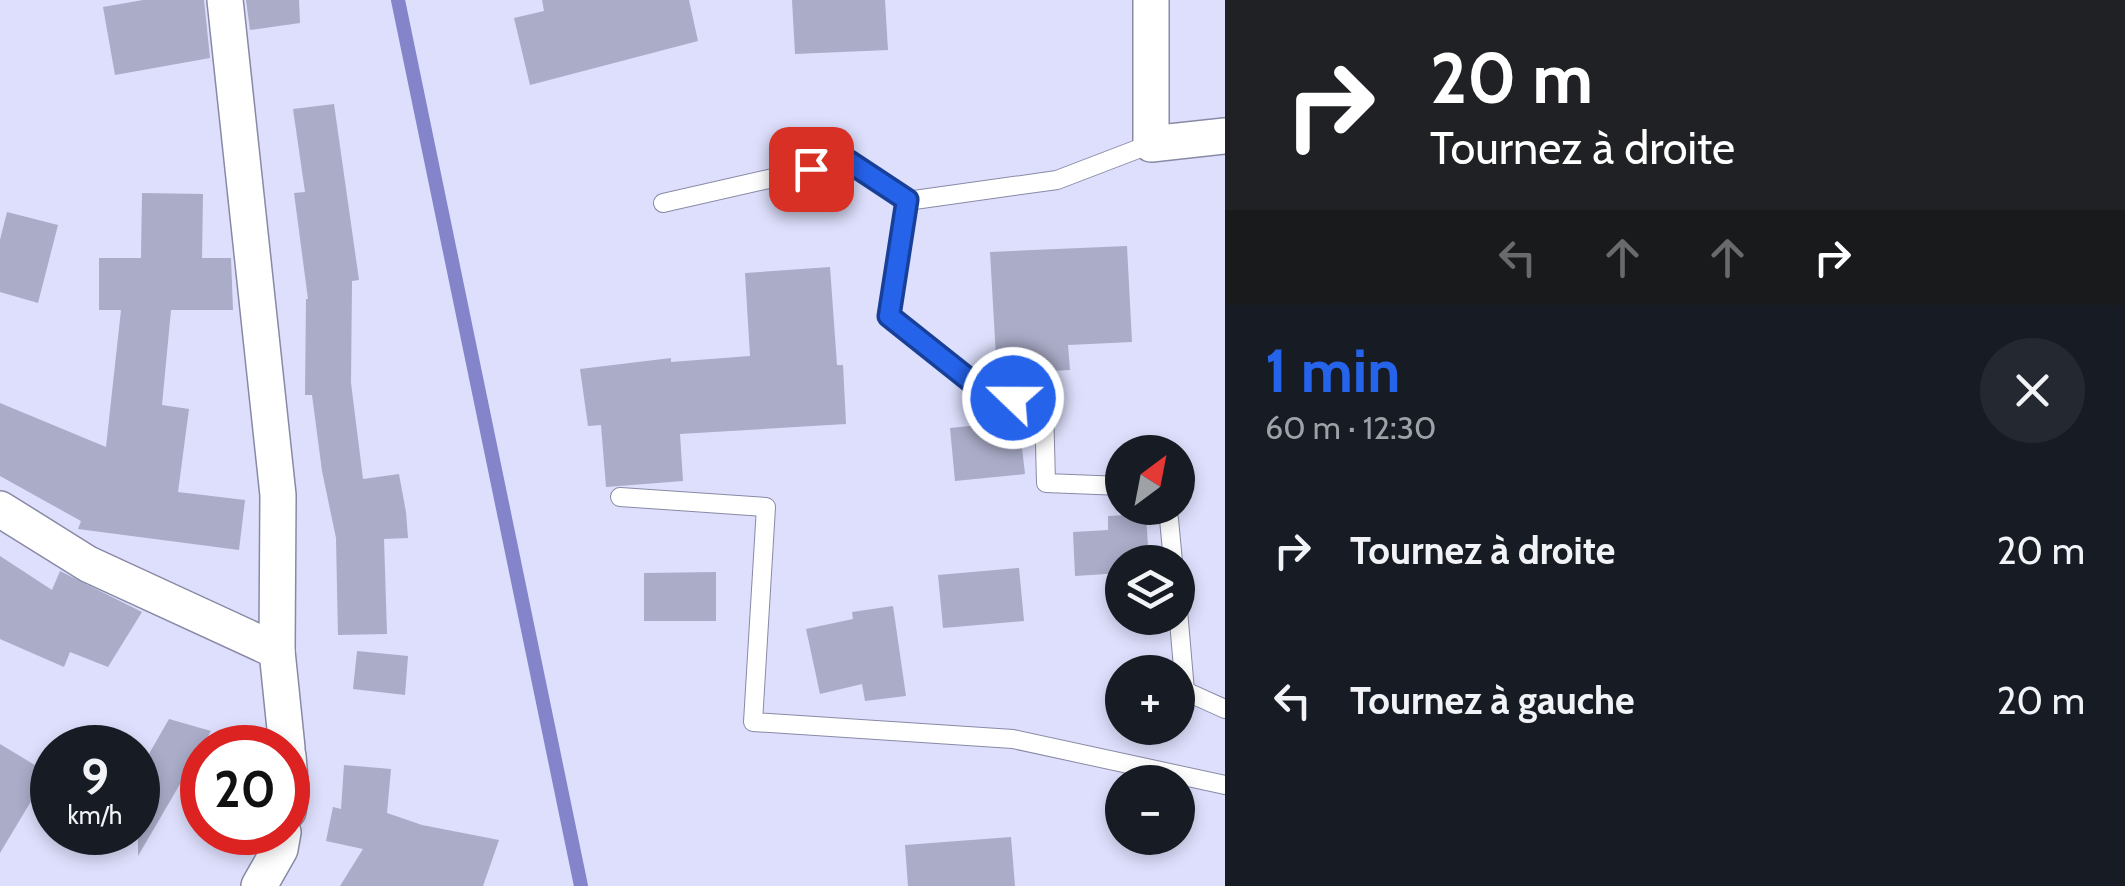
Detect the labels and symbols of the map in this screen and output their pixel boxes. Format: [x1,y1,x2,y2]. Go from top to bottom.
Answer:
pin [769,127,854,212]
position arrow [961,346,1065,450]
north arrow [1105,435,1195,525]
speed limit sign: 20 [180,725,310,855]

